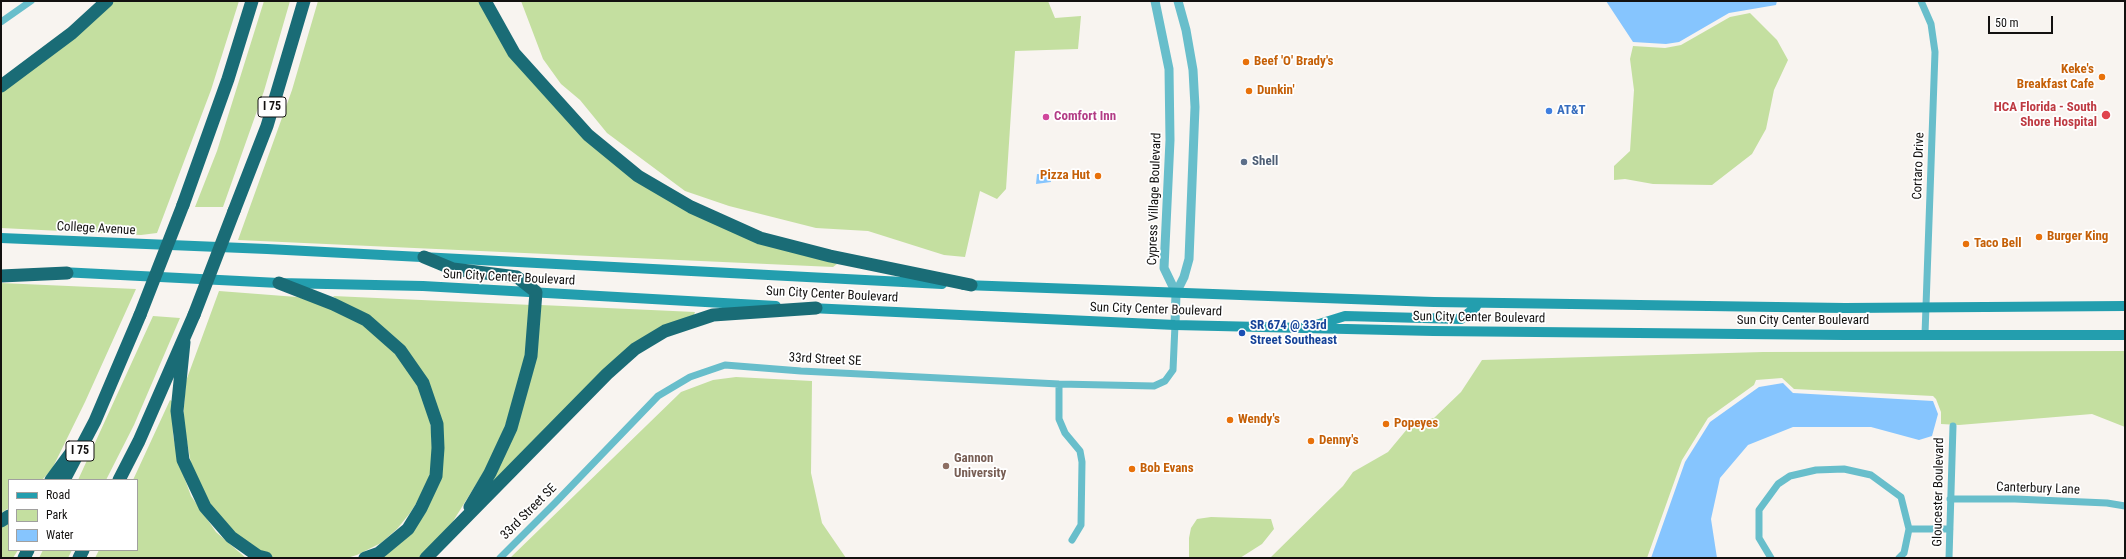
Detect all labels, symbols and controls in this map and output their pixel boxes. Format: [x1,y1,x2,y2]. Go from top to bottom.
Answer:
scale bar [1990,8,2055,34]
text: 50 m [1995,16,2019,30]
place label: Beef 'O' Brady's [1254,54,1333,70]
marker: Beef 'O' Brady's [1241,57,1251,67]
place label: Keke's Breakfast Cafe [2017,62,2094,93]
marker: Keke's Breakfast Cafe [2097,72,2107,82]
place label: Dunkin' [1257,83,1295,99]
marker: Dunkin' [1244,86,1254,96]
road number: I 75 [258,97,286,117]
place label: HCA Florida - South Shore Hospital [1994,100,2097,131]
place label: AT&T [1557,103,1586,119]
marker: AT&T [1544,106,1554,116]
place label: Comfort Inn [1054,109,1116,125]
marker: HCA Florida - South Shore Hospital [2100,109,2112,121]
marker: Comfort Inn [1041,112,1051,122]
street label: Cypress Village Boulevard [1145,132,1165,266]
street label: Cortaro Drive [1910,132,1928,200]
place label: Shell [1252,154,1278,170]
marker: Shell [1239,157,1249,167]
place label: Pizza Hut [1040,168,1090,184]
marker: Pizza Hut [1093,171,1103,181]
street label: College Avenue [56,219,136,239]
place label: Burger King [2047,229,2108,245]
marker: Burger King [2034,232,2044,242]
place label: Taco Bell [1974,236,2022,252]
marker: Taco Bell [1961,239,1971,249]
street label: Sun City Center Boulevard [442,267,576,289]
street label: Sun City Center Boulevard [765,284,899,306]
street label: Sun City Center Boulevard [1090,300,1222,320]
street label: Sun City Center Boulevard [1413,309,1545,327]
street label: Sun City Center Boulevard [1737,313,1869,329]
place label: SR 674 @ 33rd Street Southeast [1250,318,1337,349]
marker: SR 674 @ 33rd Street Southeast [1237,328,1247,338]
street label: 33rd Street SE [788,350,862,370]
place label: Wendy's [1238,412,1280,428]
marker: Wendy's [1225,415,1235,425]
place label: Popeyes [1394,416,1438,432]
marker: Popeyes [1381,419,1391,429]
place label: Denny's [1319,433,1359,449]
marker: Denny's [1306,436,1316,446]
street label: Gloucester Boulevard [1930,437,1948,547]
road number: I 75 [66,441,94,461]
place label: Gannon University [954,451,1006,482]
marker: Gannon University [941,461,951,471]
place label: Bob Evans [1140,461,1194,477]
marker: Bob Evans [1127,464,1137,474]
legend [8,479,138,551]
street label: Canterbury Lane [1996,480,2080,498]
street label: 33rd Street SE [498,481,560,543]
text: Road [46,488,70,502]
text: Park [46,508,67,522]
text: Water [46,528,74,542]

